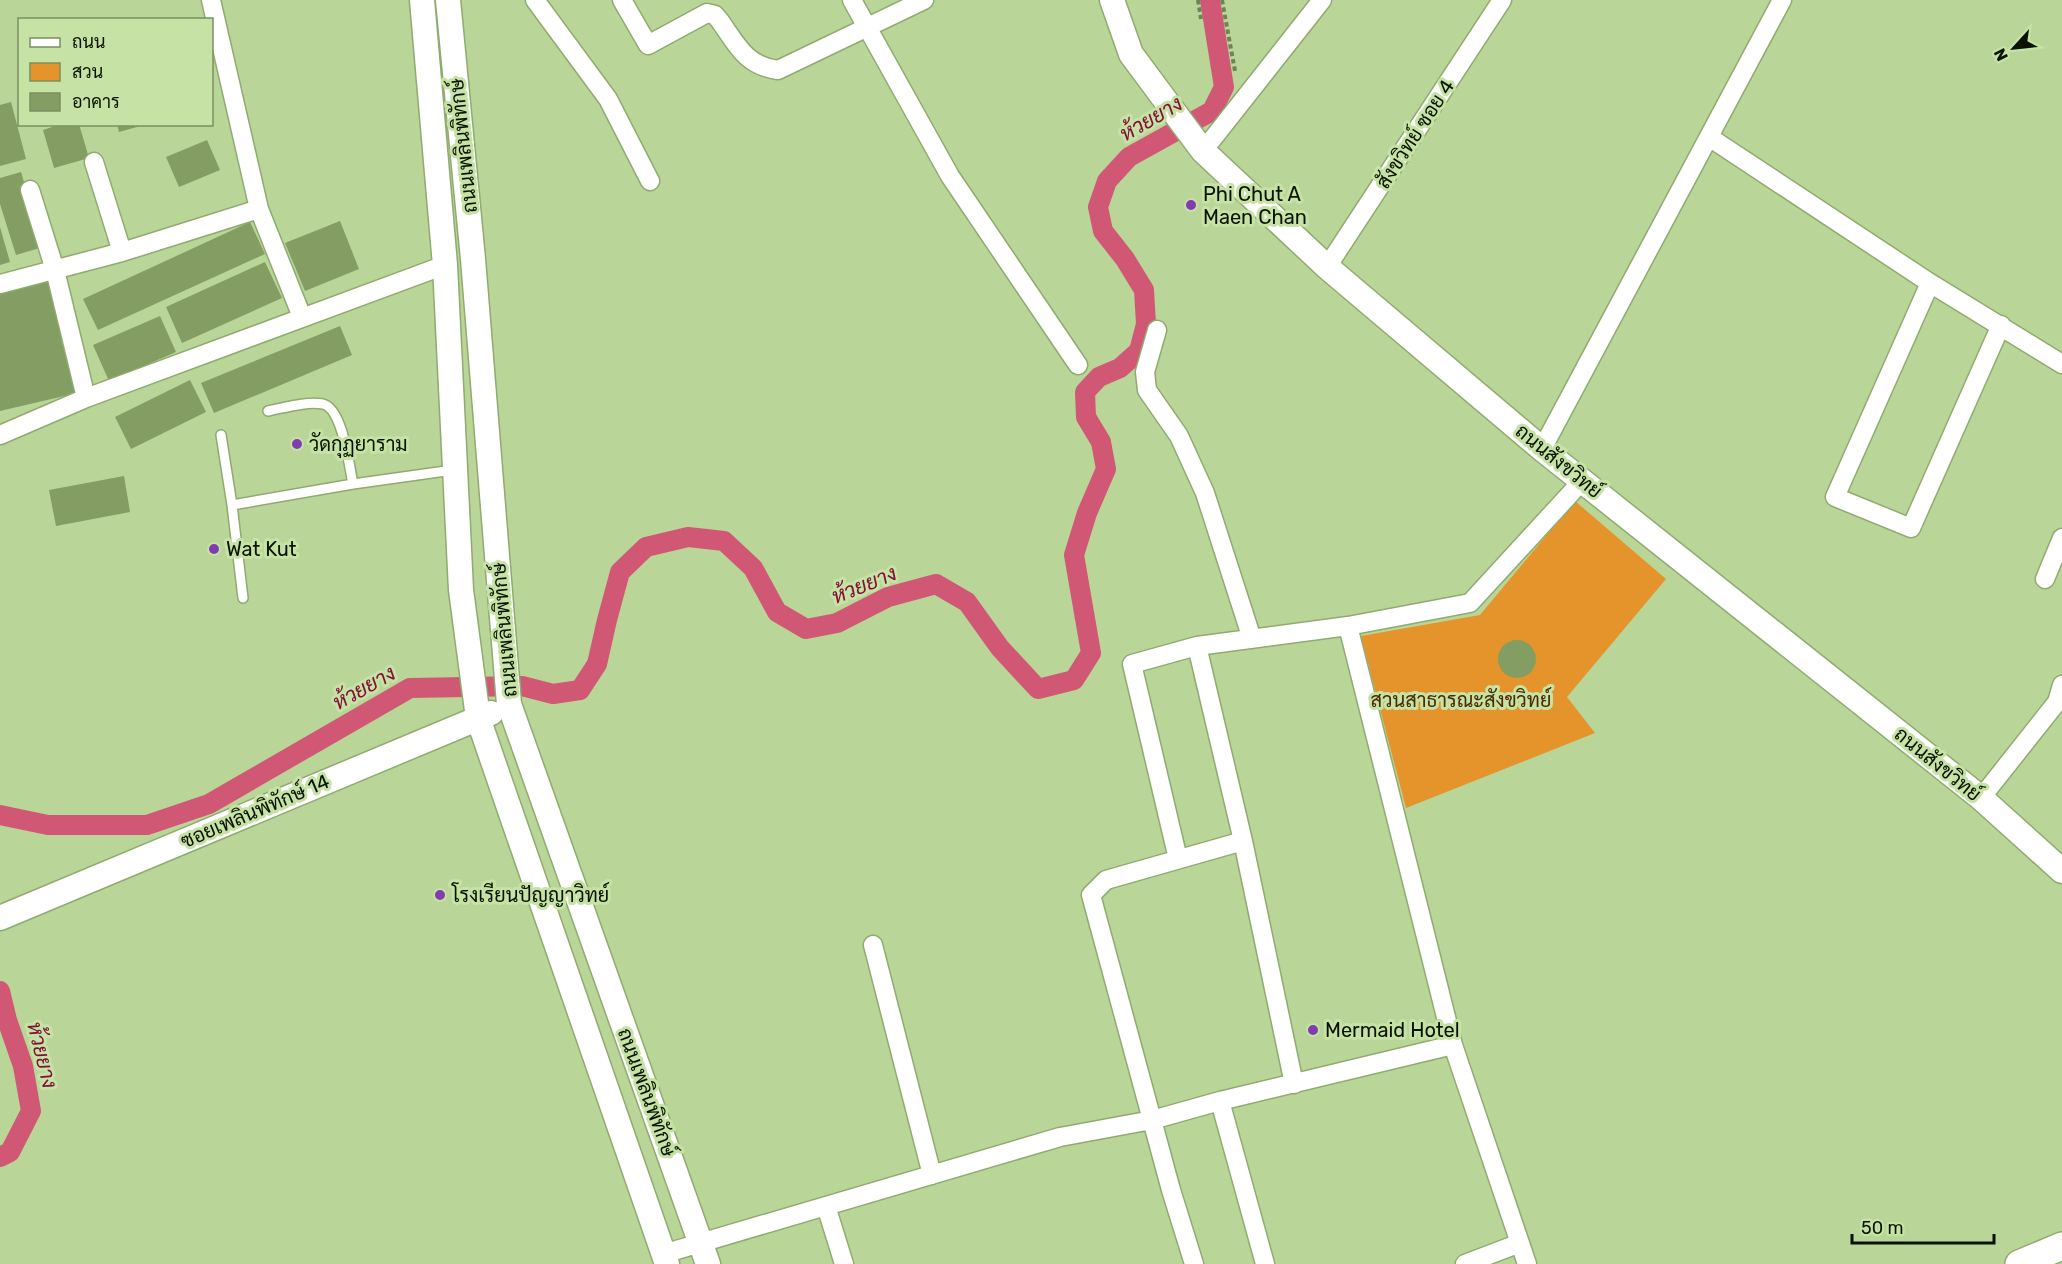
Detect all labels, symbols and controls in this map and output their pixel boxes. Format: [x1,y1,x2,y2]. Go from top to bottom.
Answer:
legend [18,18,213,126]
north arrow [1984,18,2044,78]
text: ถนน [72,31,105,53]
text: N [1990,45,2012,64]
text: สวน [72,61,103,83]
street label: สังขวิทย์ ซอย 4 [1369,74,1459,193]
street label: ถนนเพลินพิทักษ์ [442,77,482,214]
text: อาคาร [72,91,120,113]
water label: ห้วยยาง [1115,91,1186,146]
place label: Phi Chut A Maen Chan [1203,182,1307,229]
marker: Phi Chut A Maen Chan [1184,198,1198,212]
street label: ถนนสังขวิทย์ [1511,417,1608,503]
place label: วัดกุฏยาราม [309,432,408,458]
marker: วัดกุฏยาราม [290,437,304,451]
place label: Wat Kut [226,537,297,561]
marker: Wat Kut [207,542,221,556]
water label: ห้วยยาง [828,560,900,609]
street label: ถนนเพลินพิทักษ์ [484,561,522,698]
water label: ห้วยยาง [328,660,399,715]
park label: สวนสาธารณะสังขวิทย์ [1371,686,1551,712]
street label: ถนนสังขวิทย์ [1890,720,1987,806]
street label: ซอยเพลินพิทักษ์ 14 [176,767,333,853]
place label: โรงเรียนปัญญาวิทย์ [451,881,609,907]
marker: โรงเรียนปัญญาวิทย์ [433,888,447,902]
place label: Mermaid Hotel [1325,1018,1460,1042]
water label: ห้วยยาง [22,1019,63,1091]
marker: Mermaid Hotel [1306,1023,1320,1037]
street label: ถนนเพลินพิทักษ์ [613,1024,683,1160]
scale bar [1852,1207,1994,1245]
text: 50 m [1861,1217,1904,1239]

